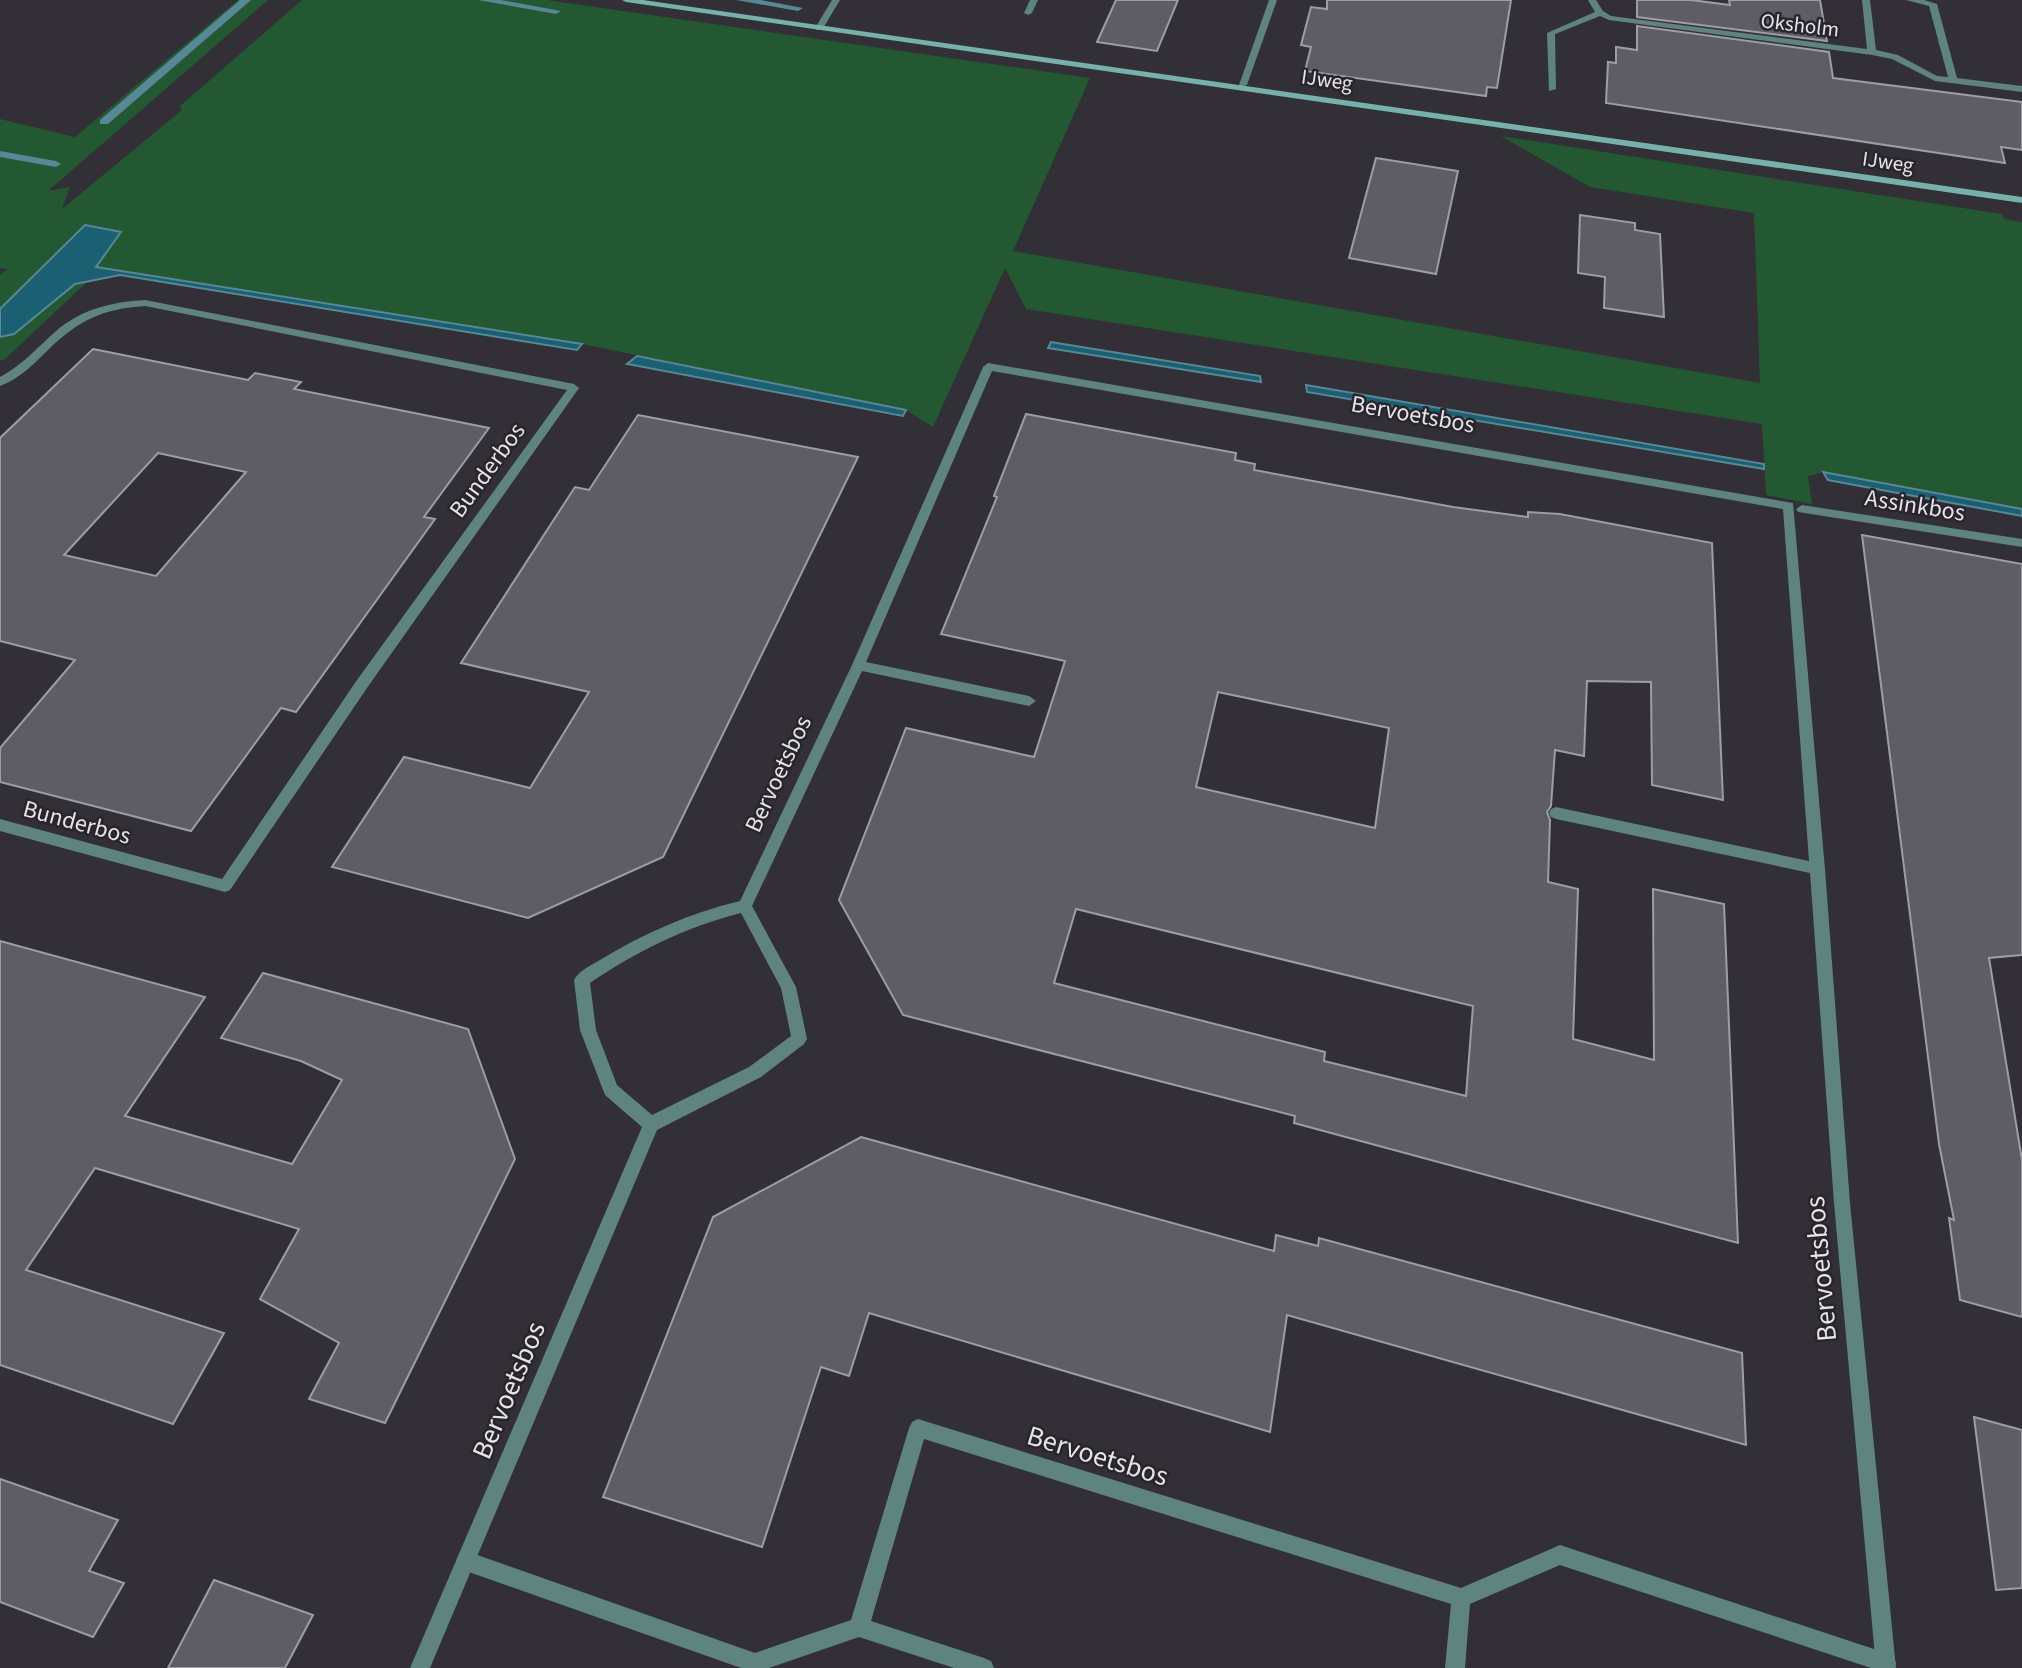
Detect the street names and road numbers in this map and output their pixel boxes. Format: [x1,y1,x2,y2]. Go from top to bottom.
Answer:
street label: Oksholm [1759,5,1841,45]
street label: IJweg [1299,62,1355,98]
street label: IJweg [1860,144,1916,180]
street label: Bervoetsbos [1348,386,1477,443]
street label: Bunderbos [441,415,534,525]
street label: Assinkbos [1862,480,1967,531]
street label: Bervoetsbos [736,710,821,838]
street label: Bunderbos [19,791,135,854]
street label: Bervoetsbos [1795,1195,1847,1343]
street label: Bervoetsbos [462,1315,556,1465]
street label: Bervoetsbos [1022,1416,1173,1496]

